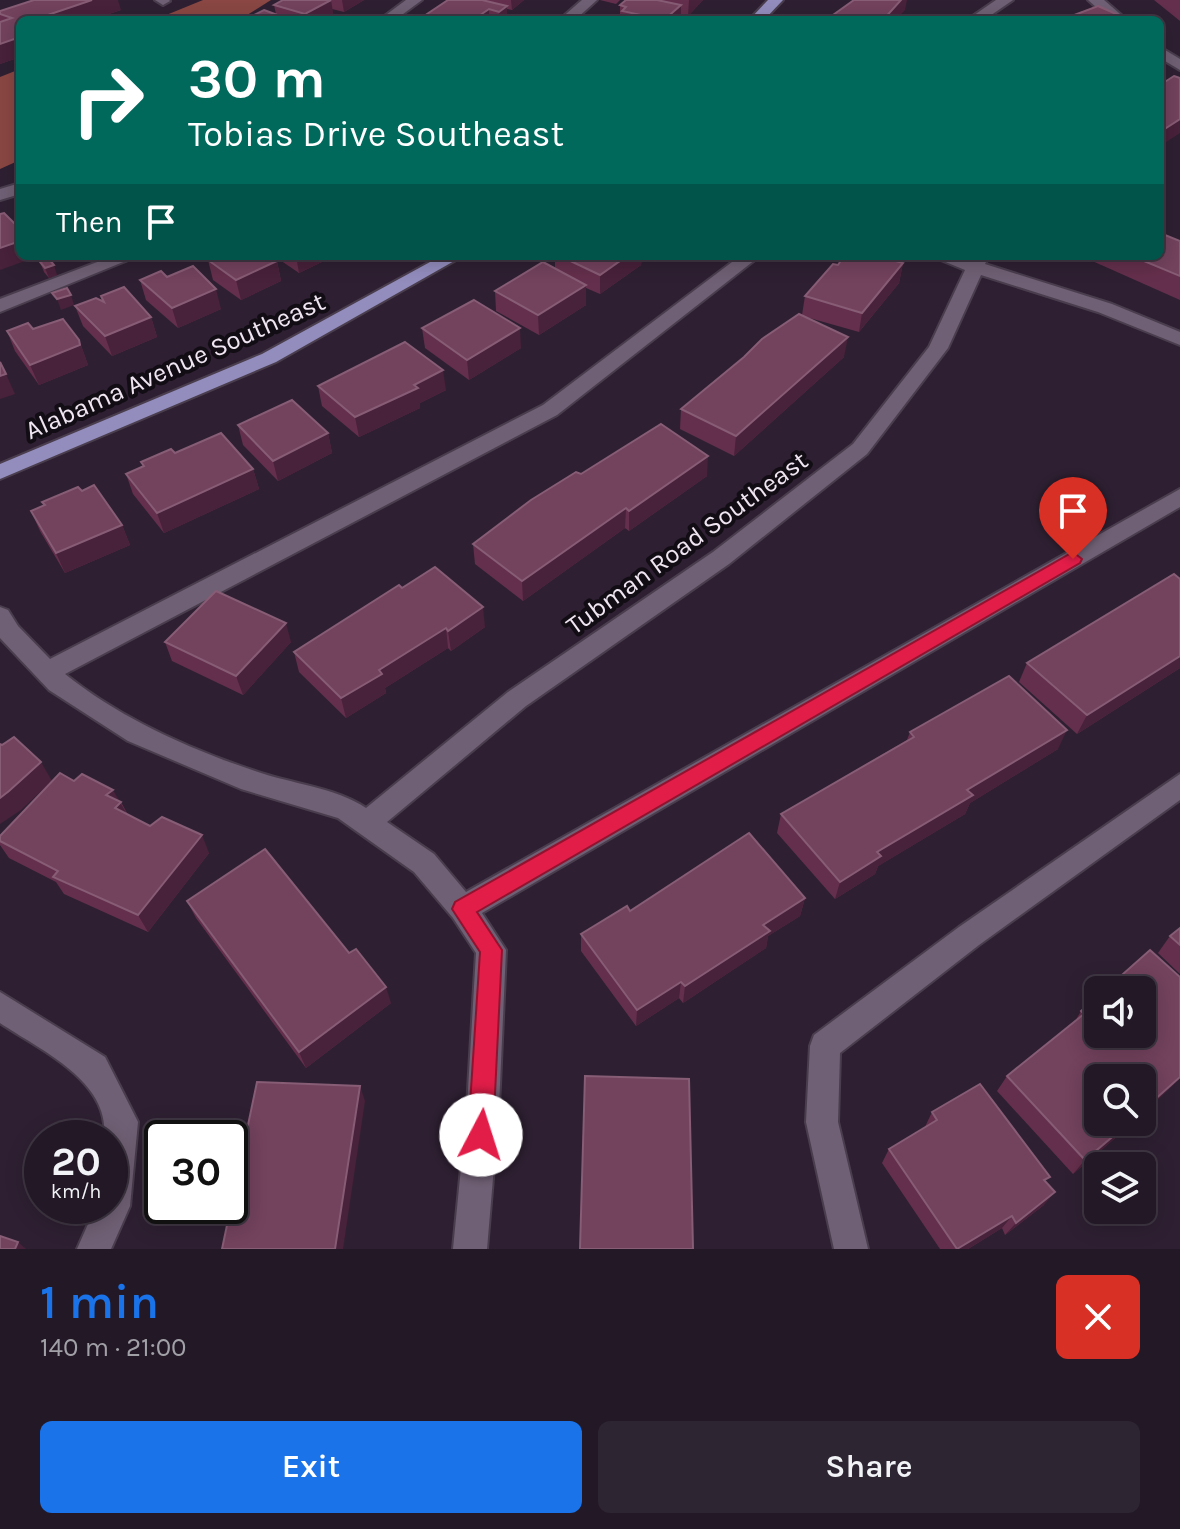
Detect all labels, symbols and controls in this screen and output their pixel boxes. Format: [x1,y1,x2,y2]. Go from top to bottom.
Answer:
text: 30 m [188,46,326,111]
icon: right [56,48,160,152]
text: Tobias Drive Southeast [188,113,564,155]
icon: arrive [139,200,183,244]
text: Then [56,204,123,240]
street label: Alabama Avenue Southeast [20,286,330,446]
street label: Tubman Road Southeast [560,445,814,641]
pin [1039,477,1107,559]
icon: arrive [1051,489,1095,533]
map controls [1084,976,1156,1224]
button: sound [1084,976,1156,1048]
button: search [1084,1064,1156,1136]
position arrow [439,1093,523,1177]
speed limit sign: 30 [144,1120,248,1224]
text: 20 [51,1138,101,1185]
button: layers [1084,1152,1156,1224]
text: km/h [51,1180,101,1203]
text: 1 min [40,1274,159,1330]
button: close [1056,1275,1140,1359]
text: 140 m · 21:00 [40,1332,187,1363]
button: Exit [40,1421,582,1513]
button: Share [598,1421,1140,1513]

